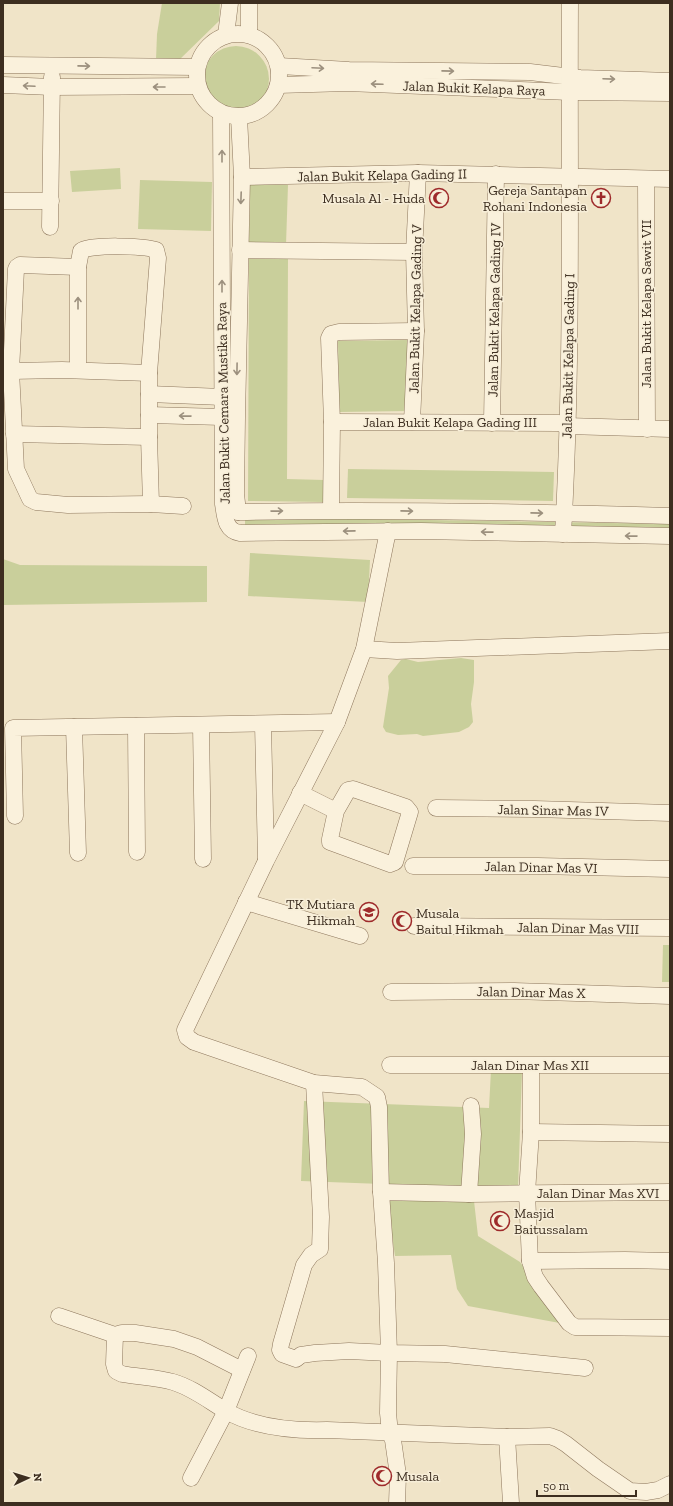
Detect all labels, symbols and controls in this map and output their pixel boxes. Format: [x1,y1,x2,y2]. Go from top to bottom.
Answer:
one-way arrow [77,62,90,70]
one-way arrow [311,64,324,72]
one-way arrow [441,67,454,75]
one-way arrow [602,75,615,83]
street label: Jalan Bukit Kelapa Raya [402,78,546,99]
one-way arrow [371,80,384,88]
one-way arrow [23,82,36,90]
one-way arrow [153,83,166,91]
one-way arrow [218,150,226,163]
street label: Jalan Bukit Kelapa Gading II [297,166,467,185]
place label: Gereja Santapan Rohani Indonesia [483,182,587,215]
mosque icon: Musala Al - Huda [428,187,450,209]
church icon: Gereja Santapan Rohani Indonesia [590,187,612,209]
place label: Musala Al - Huda [322,190,425,207]
one-way arrow [238,191,245,204]
street label: Jalan Bukit Kelapa Sawit VII [638,220,655,388]
street label: Jalan Bukit Kelapa Gading IV [484,222,505,397]
street label: Jalan Bukit Kelapa Gading V [406,223,425,394]
street label: Jalan Bukit Kelapa Gading I [559,273,578,439]
one-way arrow [218,280,226,293]
one-way arrow [74,297,82,310]
street label: Jalan Bukit Cemara Mustika Raya [213,302,234,504]
one-way arrow [233,362,241,375]
one-way arrow [179,412,192,420]
street label: Jalan Bukit Kelapa Gading III [363,414,537,431]
one-way arrow [270,507,283,515]
one-way arrow [400,507,413,515]
one-way arrow [530,509,543,517]
one-way arrow [343,527,356,535]
one-way arrow [481,529,494,536]
one-way arrow [625,532,638,539]
street label: Jalan Sinar Mas IV [497,801,610,820]
street label: Jalan Dinar Mas VI [484,858,598,877]
place label: TK Mutiara Hikmah [286,896,355,929]
school or university icon: TK Mutiara Hikmah [358,901,380,923]
place label: Musala Baitul Hikmah [416,905,504,938]
mosque icon: Musala Baitul Hikmah [391,910,413,932]
street label: Jalan Dinar Mas VIII [517,919,639,938]
street label: Jalan Dinar Mas X [476,983,586,1002]
street label: Jalan Dinar Mas XII [471,1057,589,1074]
street label: Jalan Dinar Mas XVI [537,1185,659,1202]
place label: Masjid Baitussalam [514,1205,588,1238]
mosque icon: Masjid Baitussalam [489,1210,511,1232]
north arrow [8,1458,48,1498]
mosque icon: Musala [371,1465,393,1487]
place label: Musala [396,1468,440,1485]
scale bar [537,1472,636,1498]
text: N [31,1473,44,1483]
text: 50 m [543,1479,570,1493]

